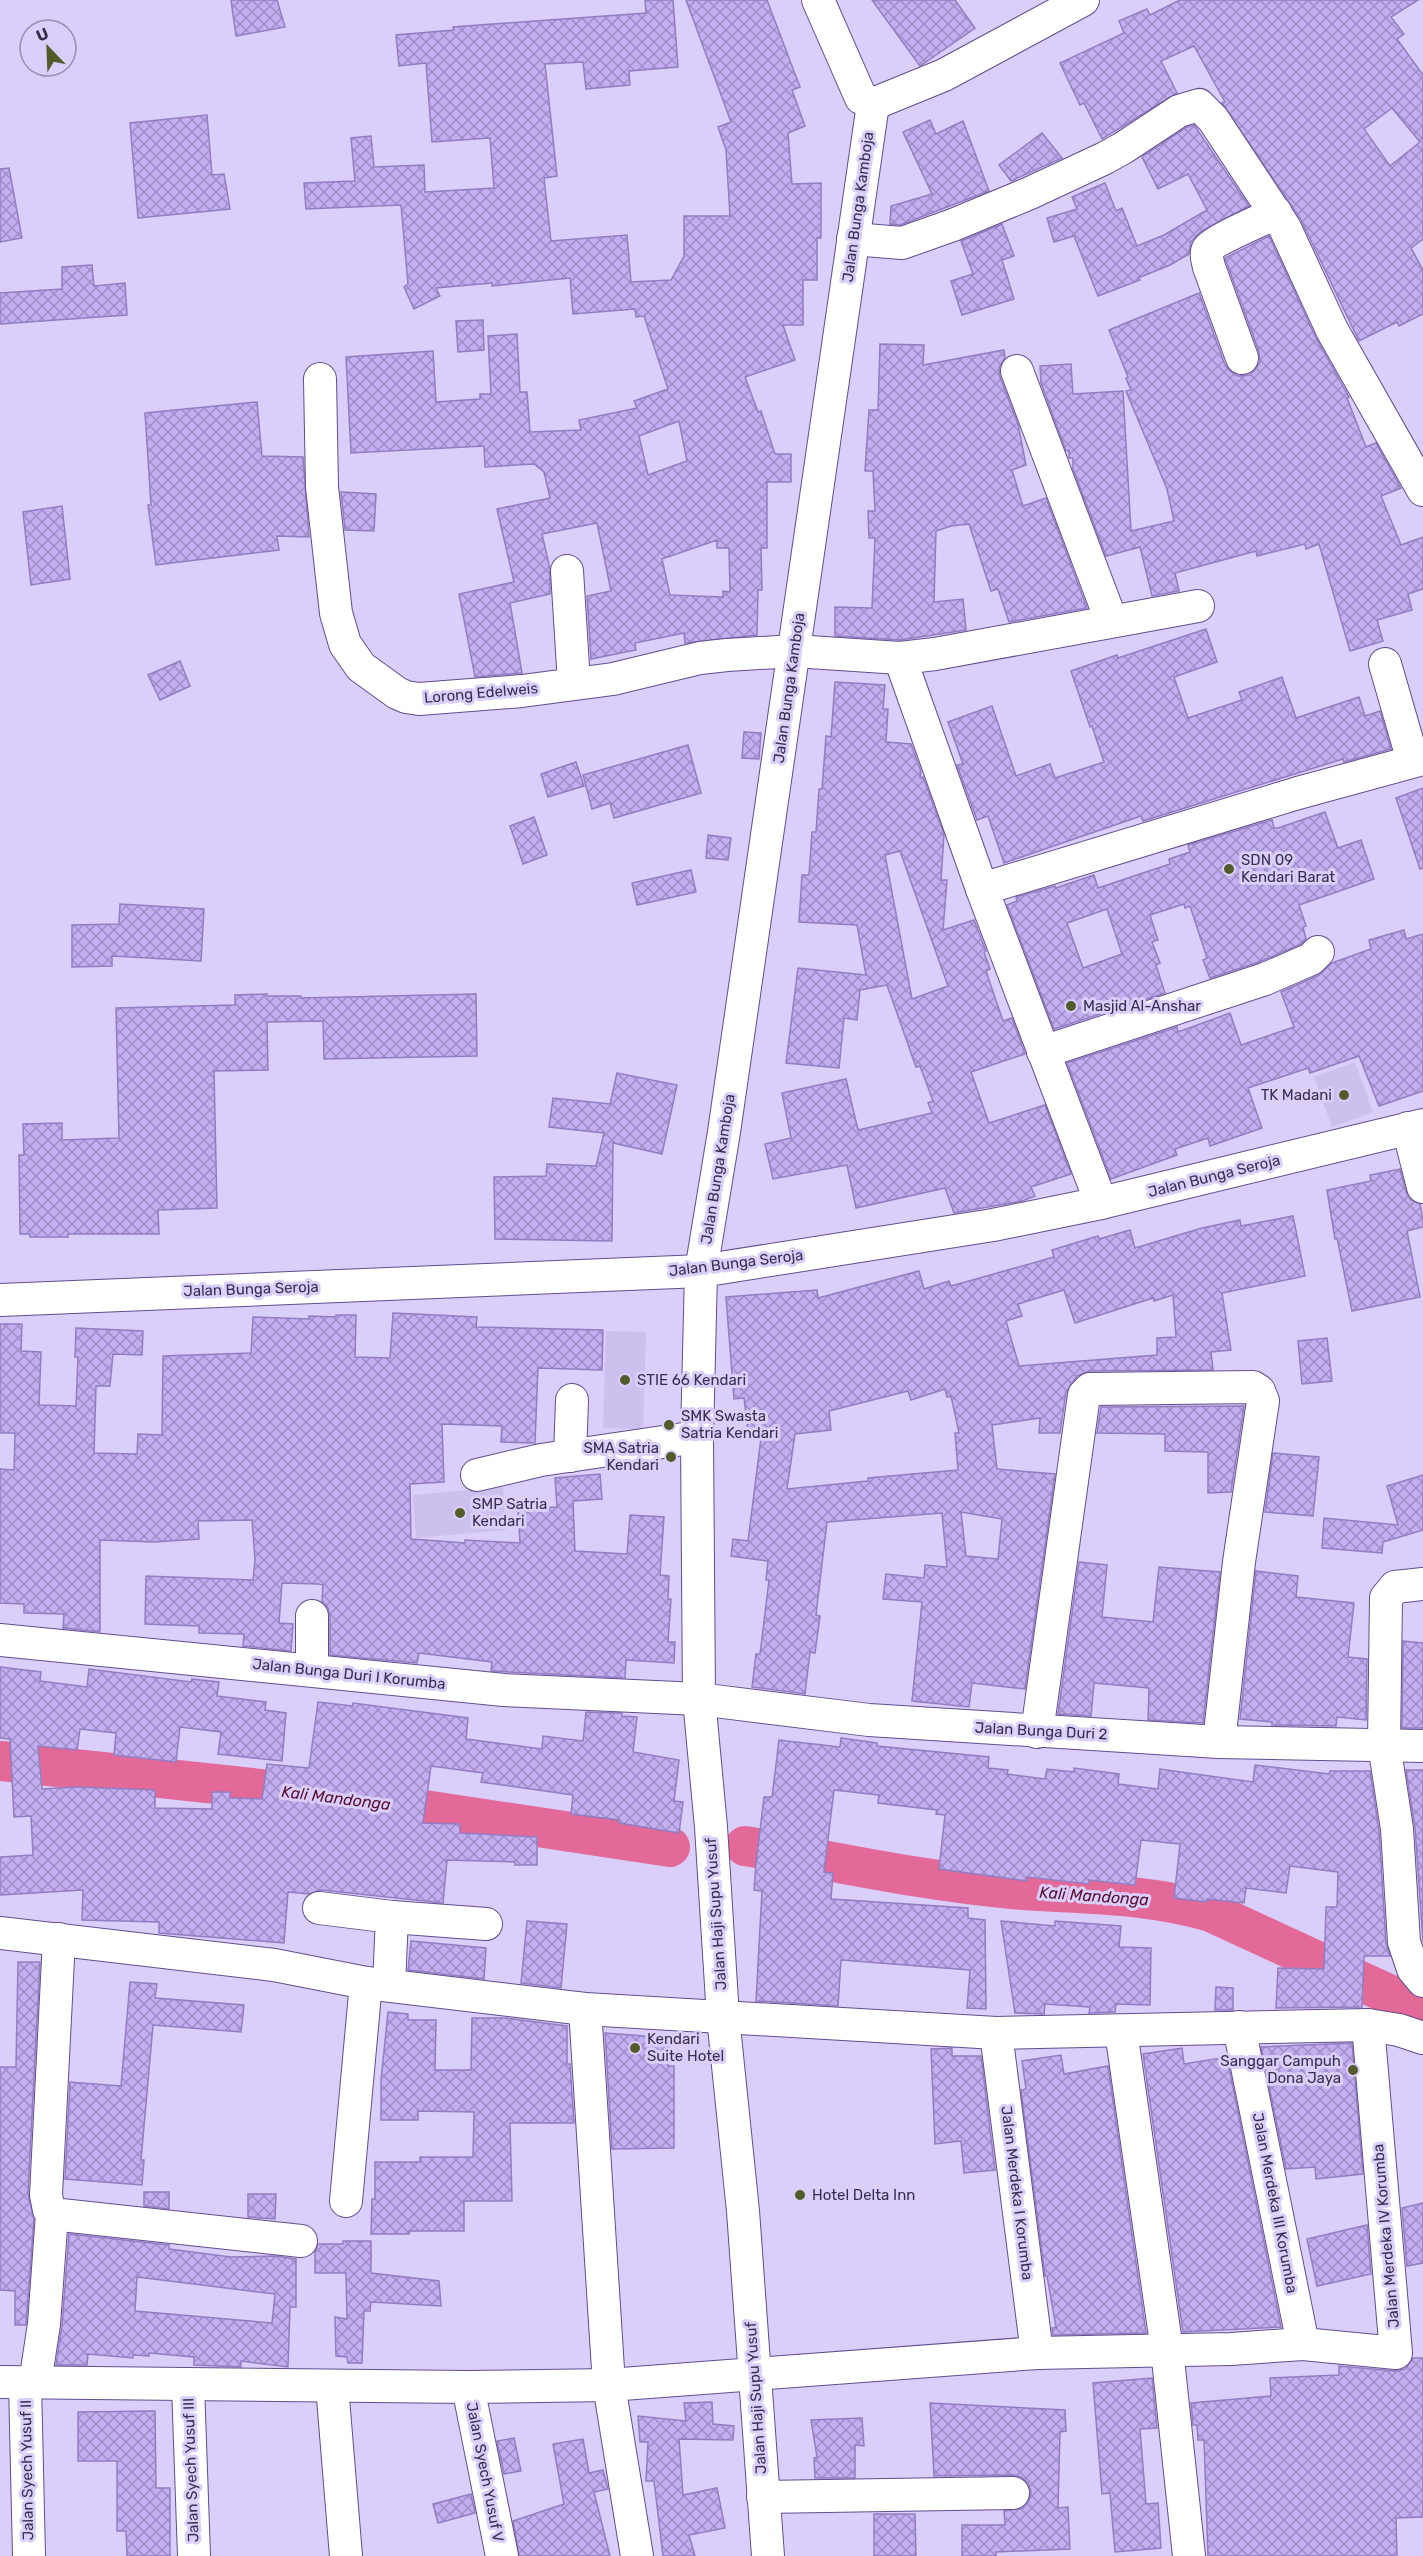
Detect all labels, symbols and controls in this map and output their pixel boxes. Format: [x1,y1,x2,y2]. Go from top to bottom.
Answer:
north arrow [18,18,78,78]
text: U [33,24,51,46]
street label: Jalan Bunga Kamboja [839,131,877,283]
street label: Jalan Bunga Kamboja [770,612,808,764]
street label: Lorong Edelweis [423,679,539,707]
place label: SDN 09 Kendari Barat [1241,851,1335,886]
marker: SDN 09 Kendari Barat [1222,862,1236,876]
place label: Masjid Al-Anshar [1083,997,1201,1015]
marker: Masjid Al-Anshar [1064,999,1078,1013]
place label: TK Madani [1261,1086,1332,1104]
marker: TK Madani [1337,1088,1351,1102]
street label: Jalan Bunga Kamboja [697,1093,739,1245]
street label: Jalan Bunga Seroja [1146,1151,1282,1201]
street label: Jalan Bunga Seroja [668,1246,804,1280]
street label: Jalan Bunga Seroja [183,1278,319,1300]
place label: STIE 66 Kendari [637,1371,746,1389]
marker: STIE 66 Kendari [618,1373,632,1387]
place label: SMK Swasta Satria Kendari [681,1407,778,1442]
marker: SMK Swasta Satria Kendari [662,1418,676,1432]
place label: SMA Satria Kendari [583,1439,659,1474]
marker: SMA Satria Kendari [664,1450,678,1464]
place label: SMP Satria Kendari [472,1495,547,1530]
marker: SMP Satria Kendari [453,1506,467,1520]
street label: Jalan Bunga Duri I Korumba [252,1655,446,1693]
street label: Jalan Bunga Duri 2 [974,1719,1108,1743]
water label: Kali Mandonga [280,1782,392,1814]
street label: Jalan Haji Supu Yusuf [702,1837,730,1991]
water label: Kali Mandonga [1039,1883,1149,1909]
place label: Kendari Suite Hotel [647,2030,724,2065]
marker: Kendari Suite Hotel [628,2041,642,2055]
place label: Sanggar Campuh Dona Jaya [1220,2052,1341,2087]
marker: Sanggar Campuh Dona Jaya [1346,2063,1360,2077]
street label: Jalan Merdeka I Korumba [997,2105,1037,2281]
street label: Jalan Merdeka III Korumba [1249,2111,1301,2295]
street label: Jalan Merdeka IV Korumba [1369,2143,1403,2329]
place label: Hotel Delta Inn [812,2186,915,2204]
marker: Hotel Delta Inn [793,2188,807,2202]
street label: Jalan Haji Supu Yusuf [742,2321,770,2475]
street label: Jalan Syech Yusuf III [179,2397,203,2543]
street label: Jalan Syech Yusuf II [17,2400,37,2540]
street label: Jalan Syech Yusuf V [463,2401,507,2543]

